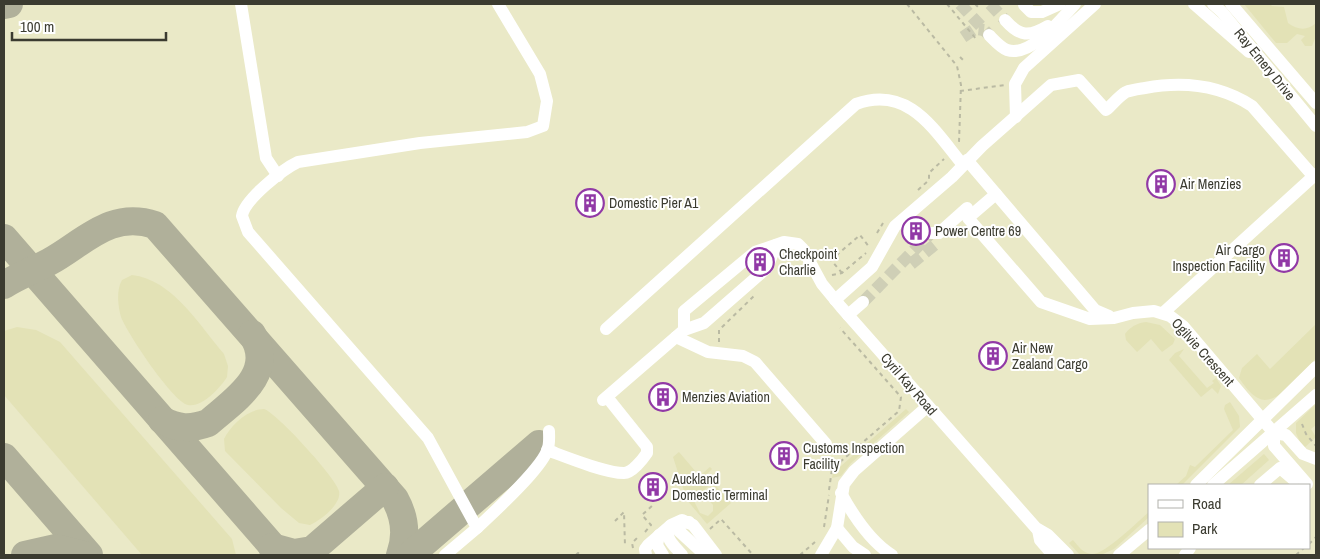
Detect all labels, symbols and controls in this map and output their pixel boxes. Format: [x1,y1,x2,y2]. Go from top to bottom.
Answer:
scale bar [12,10,166,42]
text: 100 m [20,16,54,37]
street label: Ray Emery Drive [1231,24,1299,104]
building icon: Air Menzies [1146,169,1176,199]
place label: Air Menzies [1179,175,1242,193]
building icon: Domestic Pier A1 [575,188,605,218]
place label: Domestic Pier A1 [609,194,699,212]
building icon: Power Centre 69 [901,216,931,246]
place label: Power Centre 69 [935,222,1021,240]
place label: Air Cargo Inspection Facility [1172,241,1265,275]
building icon: Air Cargo Inspection Facility [1269,243,1299,273]
place label: Checkpoint Charlie [779,245,837,279]
building icon: Checkpoint Charlie [745,247,775,277]
street label: Ogilvie Crescent [1168,314,1238,390]
place label: Air New Zealand Cargo [1011,339,1088,373]
building icon: Air New Zealand Cargo [978,341,1008,371]
street label: Cyril Kay Road [877,349,941,419]
building icon: Menzies Aviation [648,382,678,412]
place label: Menzies Aviation [682,388,770,406]
place label: Customs Inspection Facility [803,439,904,473]
building icon: Customs Inspection Facility [769,441,799,471]
place label: Auckland Domestic Terminal [671,470,768,504]
building icon: Auckland Domestic Terminal [638,472,668,502]
legend [1148,484,1310,549]
text: Road [1192,493,1221,514]
text: Park [1192,518,1218,539]

